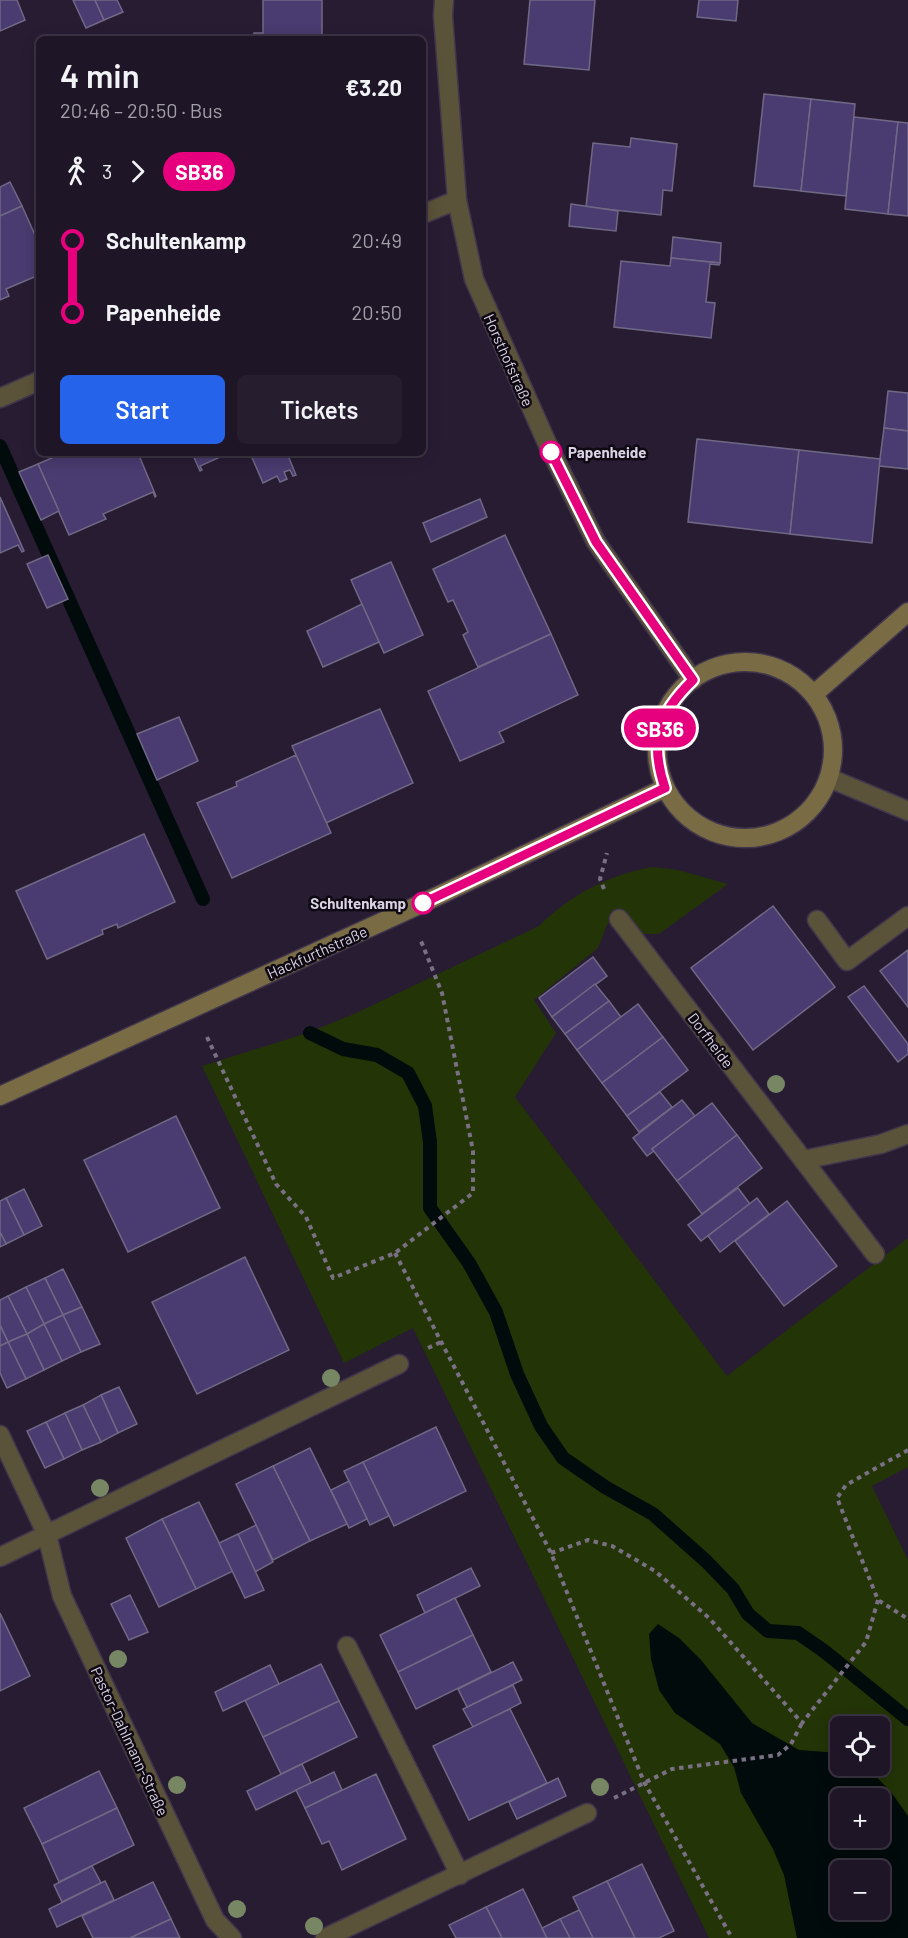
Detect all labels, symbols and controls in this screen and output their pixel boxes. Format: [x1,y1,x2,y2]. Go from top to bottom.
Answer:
text: 4 min [60,55,140,95]
text: €3.20 [345,74,402,100]
text: 20:46 – 20:50 · Bus [60,98,222,122]
icon: walk [60,155,93,188]
icon: forward [121,155,154,188]
text: 3 [102,159,112,183]
text: SB36 [175,159,223,184]
text: Schultenkamp [106,227,246,253]
text: 20:49 [352,228,402,252]
text: Papenheide [106,299,221,325]
text: 20:50 [352,300,402,324]
street label: Horsthofstraße [481,311,537,409]
button: Start [60,375,225,444]
button: Tickets [237,375,402,444]
marker: Papenheide [540,441,562,463]
place label: Papenheide [568,443,646,461]
line badge: SB36 [618,708,702,748]
text: SB36 [636,716,684,741]
marker: Schultenkamp [412,892,434,914]
place label: Schultenkamp [310,894,406,912]
street label: Hackfurthstraße [264,922,370,982]
street label: Dorfheide [684,1009,738,1071]
street label: Pastor-Dahlmann-Straße [88,1664,172,1818]
map controls [830,1716,890,1920]
button: locate [830,1716,890,1776]
button: + [830,1788,890,1848]
button: − [830,1860,890,1920]

